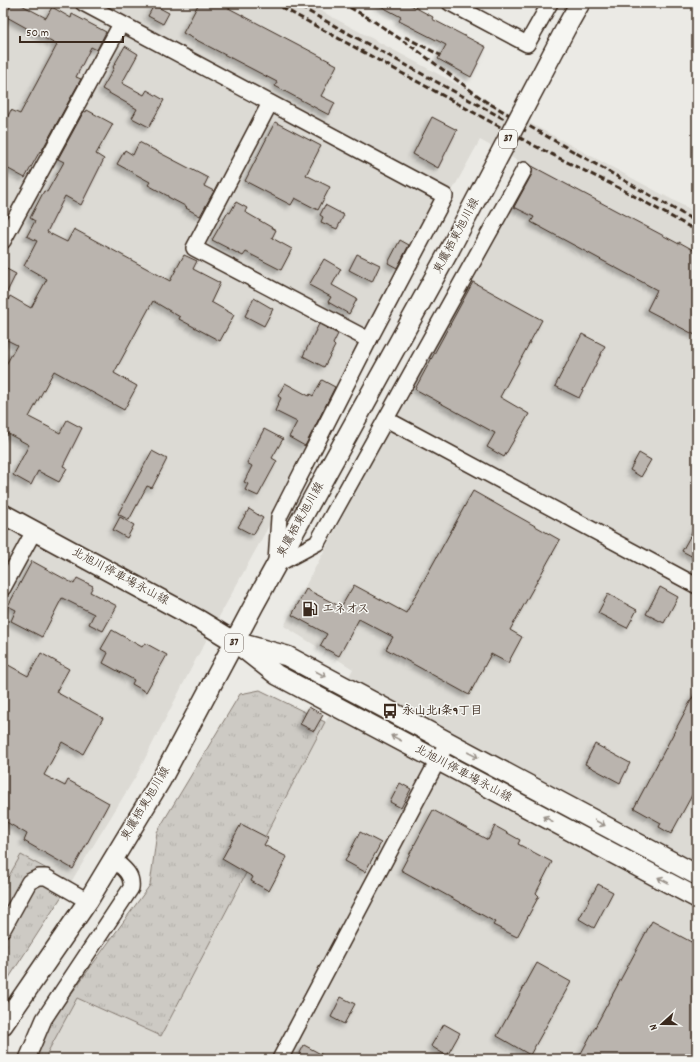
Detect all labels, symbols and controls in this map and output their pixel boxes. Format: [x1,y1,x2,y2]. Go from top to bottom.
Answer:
scale bar [20,18,123,44]
text: 50 m [26,25,49,42]
road number: 37 [499,130,517,148]
street label: 東鷹栖東旭川線 [430,195,484,277]
street label: 東鷹栖東旭川線 [273,479,329,561]
street label: 北旭川停車場永山線 [68,544,172,610]
fuel station icon: エネオス [301,600,319,618]
place label: エネオス [322,601,369,618]
road number: 37 [225,634,243,652]
one-way arrow [315,671,327,678]
bus stop icon: 永山北1条9丁目 [381,702,399,720]
place label: 永山北1条9丁目 [402,703,482,720]
one-way arrow [390,734,402,741]
street label: 北旭川停車場永山線 [411,741,515,807]
one-way arrow [467,752,479,759]
street label: 東鷹栖東旭川線 [117,764,175,844]
one-way arrow [542,815,554,822]
one-way arrow [594,820,606,827]
one-way arrow [657,876,669,883]
north arrow [642,1004,682,1044]
text: N [646,1021,663,1032]

